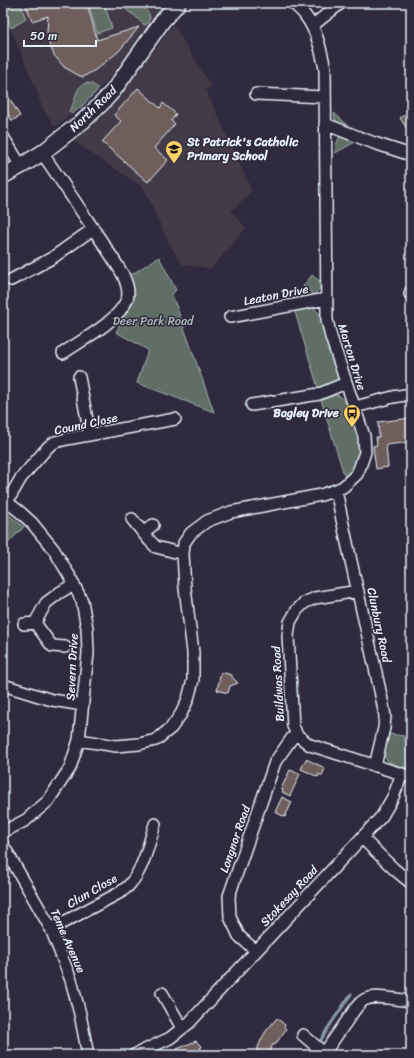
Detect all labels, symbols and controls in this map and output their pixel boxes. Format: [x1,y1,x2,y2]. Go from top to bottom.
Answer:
scale bar [24,22,96,48]
text: 50 m [30,25,57,47]
street label: North Road [64,79,123,138]
place label: St Patrick's Catholic Primary School [186,131,299,167]
school or university icon: St Patrick's Catholic Primary School [164,139,184,164]
street label: Leaton Drive [242,278,310,312]
park label: Deer Park Road [113,310,195,332]
street label: Marton Drive [331,321,373,393]
place label: Bagley Drive [273,402,340,424]
bus stop icon: Bagley Drive [342,403,362,428]
street label: Cound Close [52,407,120,441]
street label: Clunbury Road [360,585,398,665]
street label: Severn Drive [59,633,85,701]
street label: Buildwas Road [265,645,291,722]
street label: Longnor Road [213,802,257,876]
street label: Stokesay Road [255,860,324,932]
street label: Clun Close [63,868,122,914]
street label: Teme Avenue [44,905,92,977]

